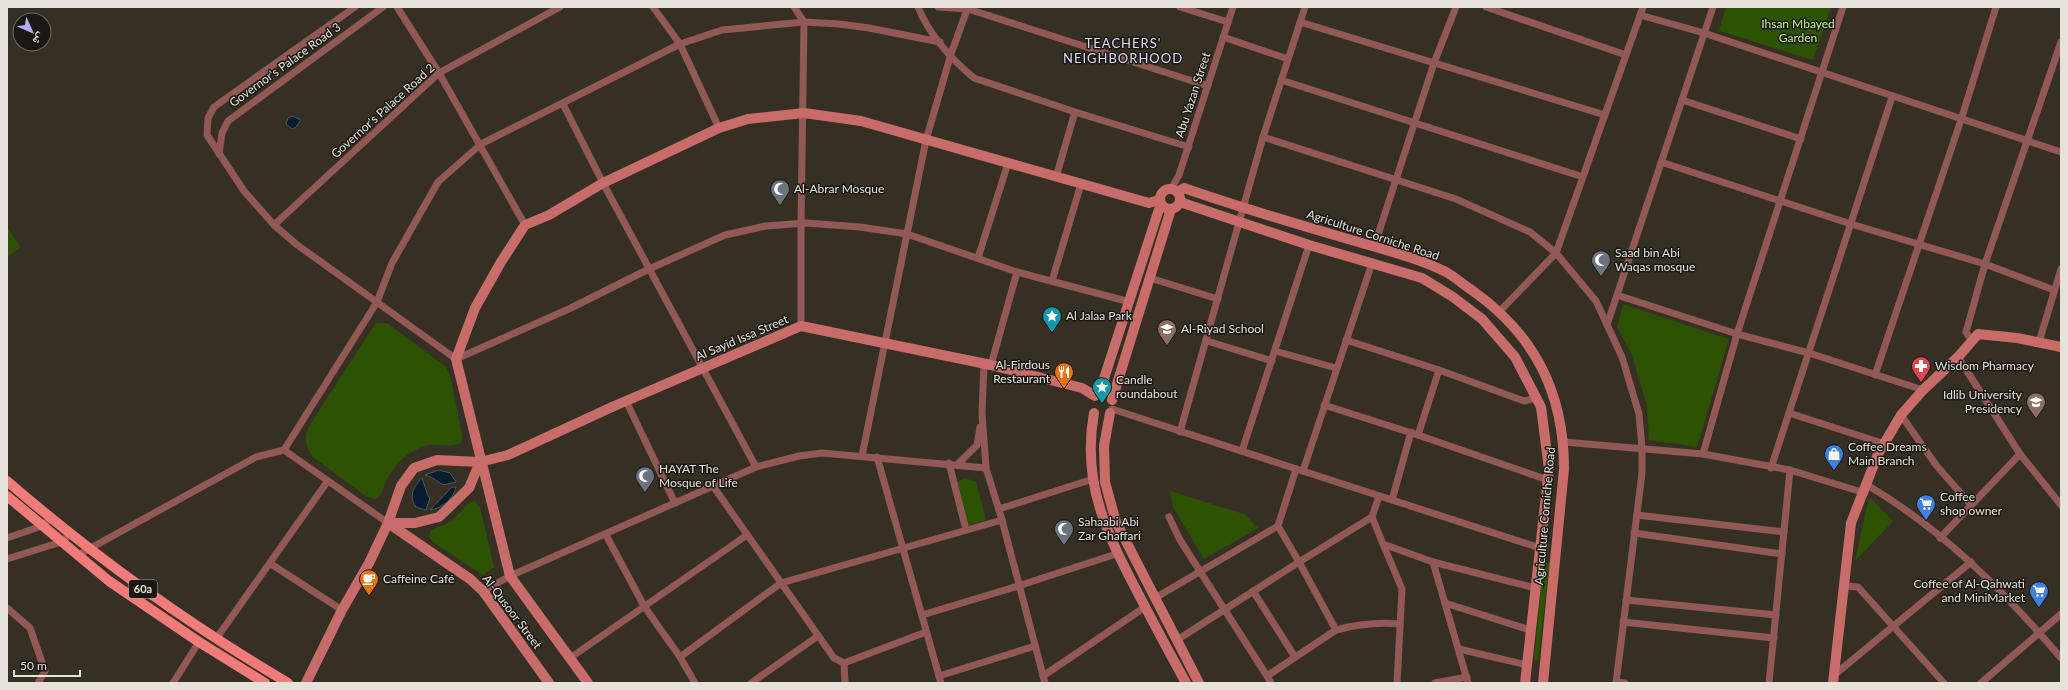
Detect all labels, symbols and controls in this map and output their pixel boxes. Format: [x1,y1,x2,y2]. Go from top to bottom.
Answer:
north arrow [12,12,52,52]
park label: Ihsan Mbayed Garden [1761,16,1835,45]
street label: Governor's Palace Road 3 [226,19,343,110]
text: ش [29,29,48,48]
district label: TEACHERS' NEIGHBORHOOD [1063,35,1183,66]
street label: Abu Yazan Street [1172,50,1214,139]
street label: Governor's Palace Road 2 [328,60,437,161]
mosque icon: Al-Abrar Mosque [769,178,791,206]
place label: Al-Abrar Mosque [794,181,884,196]
street label: Agriculture Corniche Road [1305,206,1441,263]
place label: Saad bin Abi Waqas mosque [1615,245,1695,274]
mosque icon: Saad bin Abi Waqas mosque [1590,249,1612,277]
place icon: Al Jalaa Park [1041,305,1063,333]
place label: Al Jalaa Park [1066,308,1133,323]
street label: Al Sayid Issa Street [693,311,791,364]
school or university icon: Al-Riyad School [1156,318,1178,346]
place label: Al-Riyad School [1181,321,1264,336]
pharmacy icon: Wisdom Pharmacy [1910,355,1932,383]
place label: Al-Firdous Restaurant [993,357,1051,386]
place label: Wisdom Pharmacy [1935,358,2035,373]
restaurant icon: Al-Firdous Restaurant [1053,361,1075,389]
place label: Candle roundabout [1116,372,1178,401]
place icon: Candle roundabout [1091,376,1113,404]
place label: Idlib University Presidency [1943,387,2023,416]
school or university icon: Idlib University Presidency [2025,391,2047,419]
place label: Coffee Dreams Main Branch [1848,439,1927,468]
shop icon: Coffee Dreams Main Branch [1823,443,1845,471]
street label: Agriculture Corniche Road [1531,446,1558,586]
place label: HAYAT The Mosque of Life [659,461,738,490]
mosque icon: HAYAT The Mosque of Life [634,465,656,493]
place label: Coffee shop owner [1940,489,2003,518]
supermarket icon: Coffee shop owner [1915,493,1937,521]
place label: Sahaabi Abi Zar Ghaffari [1078,514,1141,543]
mosque icon: Sahaabi Abi Zar Ghaffari [1053,518,1075,546]
cafe icon: Caffeine Café [358,568,380,596]
place label: Caffeine Café [383,571,454,586]
street label: Al-Qusoor Street [480,572,546,652]
place label: Coffee of Al-Qahwati and MiniMarket [1913,576,2026,605]
road number: 60a [129,580,157,598]
supermarket icon: Coffee of Al-Qahwati and MiniMarket [2028,580,2050,608]
scale bar [14,652,80,678]
text: 50 m [20,658,47,673]

